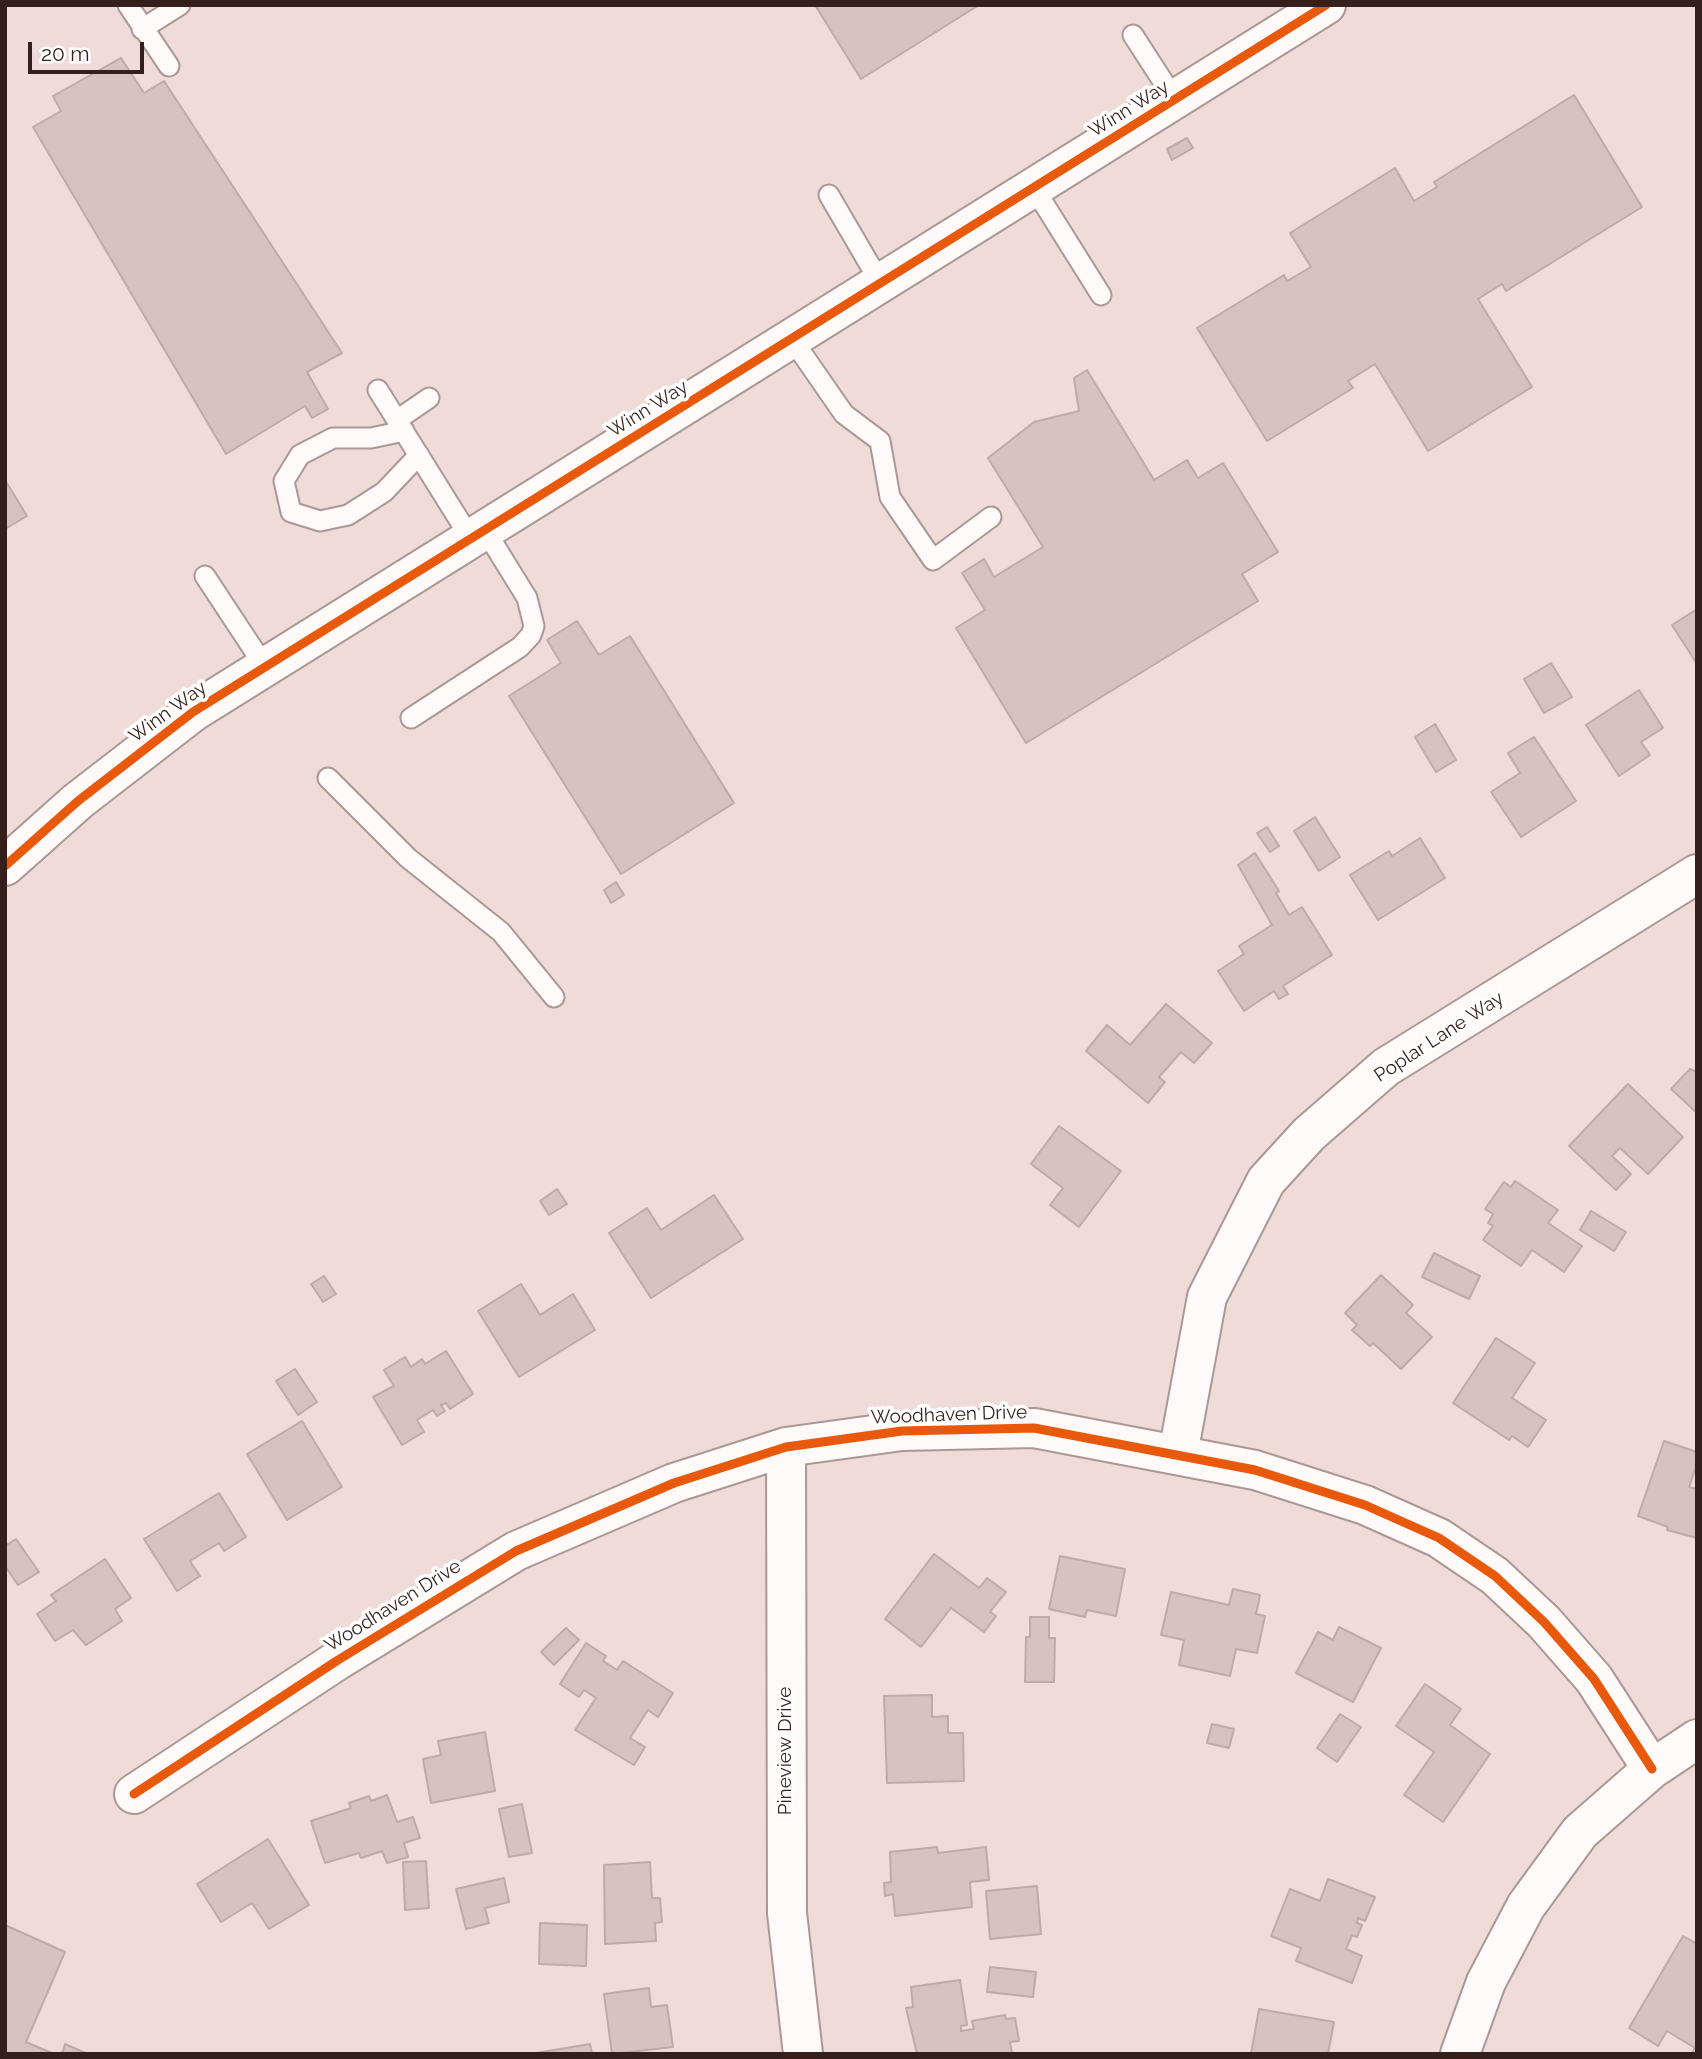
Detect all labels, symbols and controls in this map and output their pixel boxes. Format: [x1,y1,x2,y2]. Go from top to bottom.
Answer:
scale bar [32,28,147,72]
text: 20 m [41,41,89,66]
street label: Winn Way [1085,75,1173,143]
street label: Winn Way [604,375,692,443]
street label: Winn Way [125,676,211,748]
street label: Poplar Lane Way [1370,987,1508,1087]
street label: Woodhaven Drive [870,1401,1028,1429]
street label: Woodhaven Drive [321,1555,465,1657]
street label: Pineview Drive [774,1687,796,1815]

